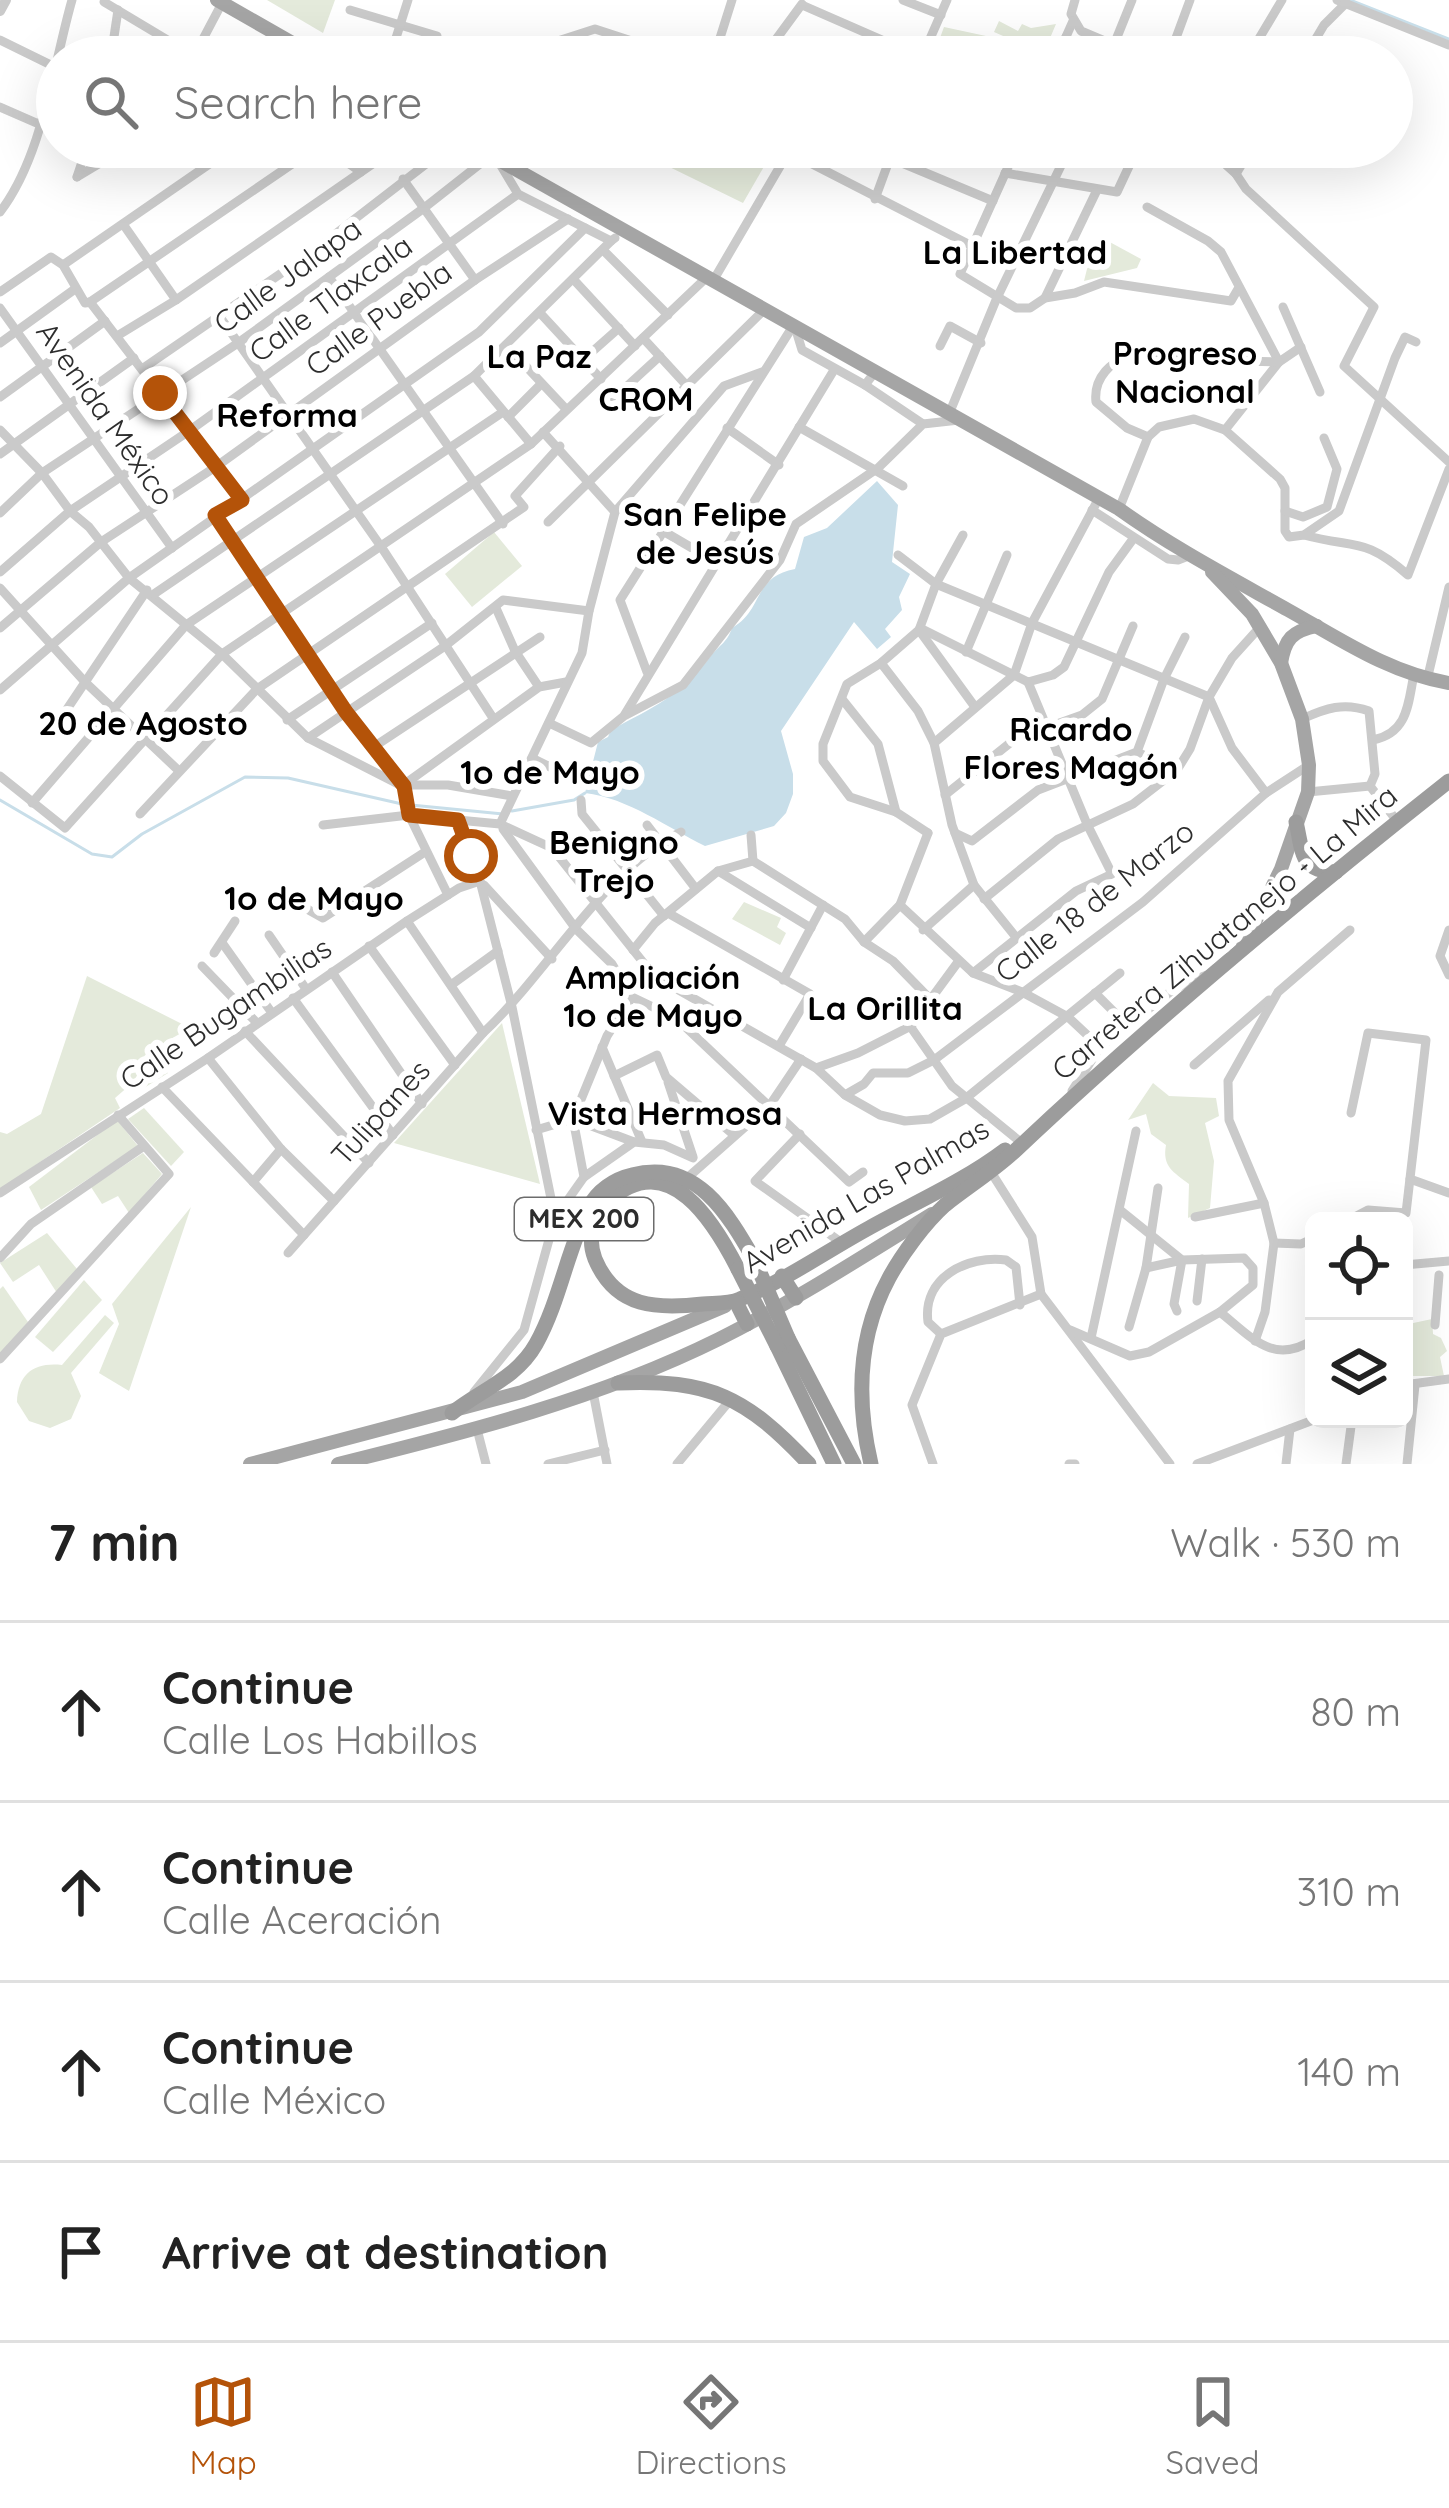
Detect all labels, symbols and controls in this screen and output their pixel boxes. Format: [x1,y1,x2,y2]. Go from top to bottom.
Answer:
search box [36,36,1413,168]
icon: search [78,69,144,135]
text: Search here [174,74,422,130]
street label: Calle Jalapa [206,209,369,341]
street label: Calle Tlaxcala [241,226,419,370]
district label: La Libertad [923,231,1107,272]
street label: Calle Puebla [298,252,459,384]
street label: Avenida México [28,314,183,513]
district label: Progreso Nacional [1113,332,1257,411]
district label: La Paz [487,335,591,376]
route end [133,366,187,420]
district label: CROM [598,378,694,419]
district label: Reforma [216,394,358,435]
district label: San Felipe de Jesús [623,493,787,572]
district label: 20 de Agosto [38,702,248,743]
district label: Ricardo Flores Magón [964,708,1179,787]
district label: 1o de Mayo [460,751,640,792]
street label: Carretera Zihuatanejo - La Mira [1044,776,1405,1088]
street label: Calle 18 de Marzo [987,812,1201,991]
district label: Benigno Trejo [549,821,679,900]
route start [444,829,498,883]
district label: 1o de Mayo [224,877,404,918]
street label: Calle Bugambilias [112,928,338,1098]
district label: Ampliación 1o de Mayo [563,956,743,1035]
district label: La Orillita [807,987,963,1028]
street label: Tulipanes [323,1051,438,1173]
district label: Vista Hermosa [548,1092,782,1133]
street label: Avenida Las Palmas [735,1109,996,1281]
road number: MEX 200 [515,1198,653,1240]
map controls [1305,1212,1413,1428]
button: locate [1305,1212,1413,1320]
button: layers [1305,1320,1413,1428]
text: 7 min [48,1510,180,1574]
text: Walk · 530 m [1170,1518,1401,1567]
text: Continue [162,1659,354,1715]
icon: ahead [48,1679,114,1745]
text: 80 m [1311,1687,1401,1736]
text: Calle Los Habillos [162,1715,478,1764]
text: Continue [162,1839,354,1895]
icon: ahead [48,1859,114,1925]
text: 310 m [1297,1867,1401,1916]
text: Calle Aceración [162,1895,442,1944]
text: Continue [162,2019,354,2075]
icon: ahead [48,2039,114,2105]
text: 140 m [1297,2047,1401,2096]
text: Calle México [162,2075,386,2124]
icon: arrive [48,2219,114,2285]
text: Arrive at destination [162,2224,608,2280]
tab: Map [189,2369,257,2482]
tab: Directions [635,2369,787,2482]
tab: Saved [1166,2369,1260,2482]

